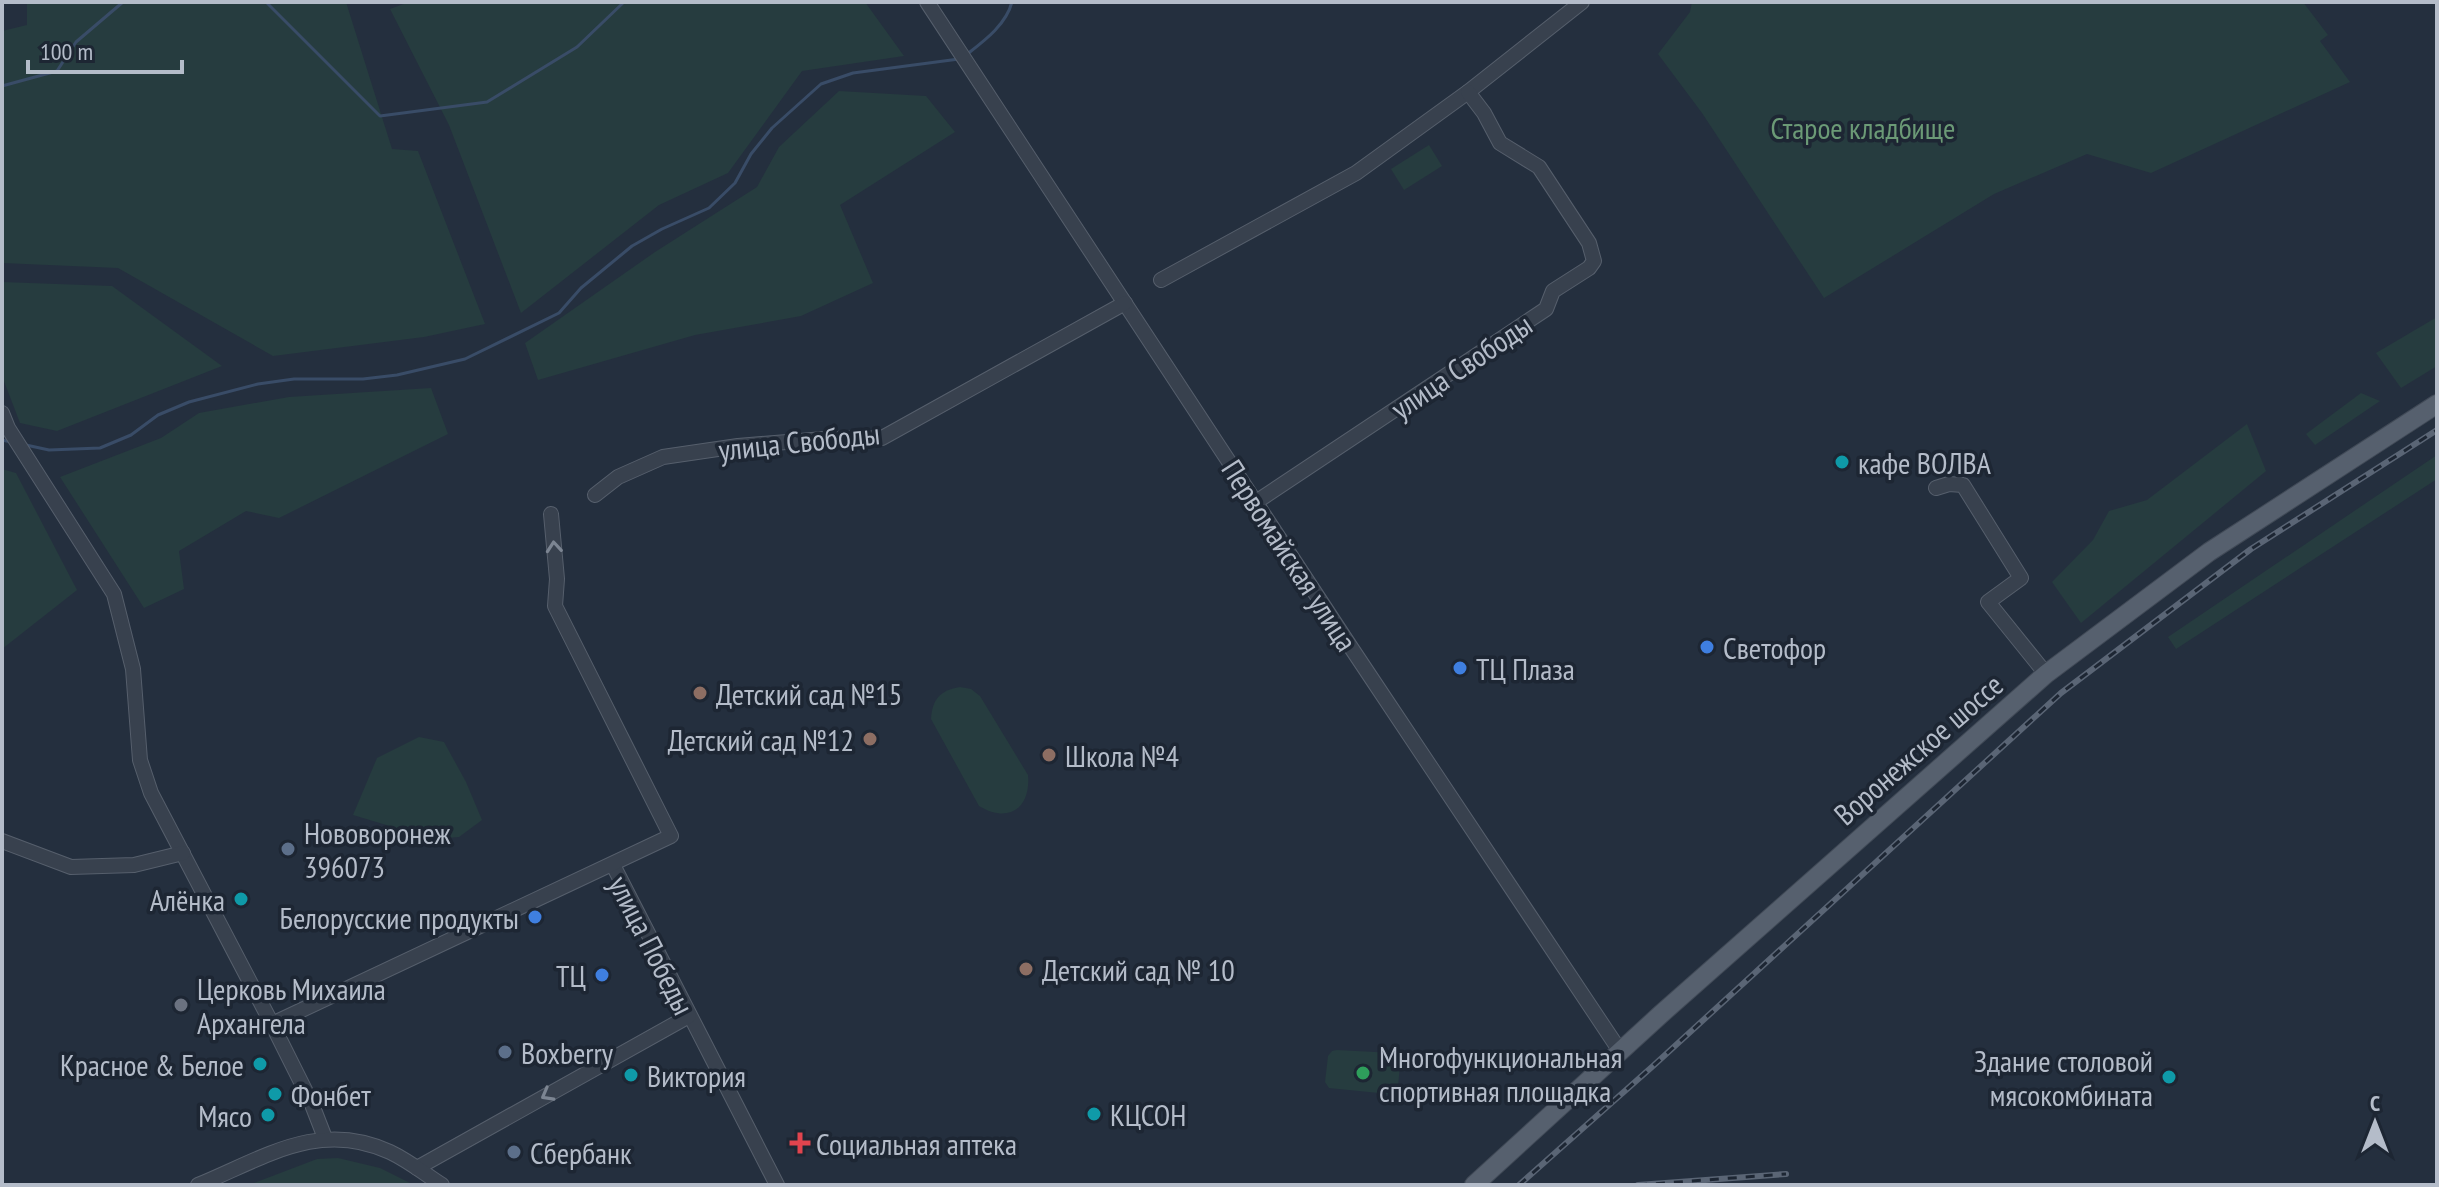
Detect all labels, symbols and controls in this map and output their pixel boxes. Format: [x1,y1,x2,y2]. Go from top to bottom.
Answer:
scale bar [28,24,182,74]
text: 100 m [40,36,93,67]
park label: Старое кладбище [1771,108,1955,147]
street label: улица Свободы [1383,305,1539,427]
street label: улица Свободы [716,413,882,469]
place label: кафе ВОЛВА [1858,443,1992,482]
street label: Первомайская улица [1214,452,1366,658]
marker: кафе ВОЛВА [1833,453,1851,471]
one-way arrow [546,540,563,553]
place label: Светофор [1723,628,1826,667]
marker: Светофор [1698,638,1716,656]
place label: ТЦ Плаза [1476,649,1575,688]
marker: ТЦ Плаза [1451,659,1469,677]
street label: Воронежское шоссе [1825,665,2011,833]
place label: Детский сад №15 [716,674,902,713]
marker: Детский сад №15 [691,684,709,702]
place label: Детский сад №12 [668,720,854,759]
marker: Детский сад №12 [861,730,879,748]
place label: Школа №4 [1065,736,1179,775]
marker: Школа №4 [1040,746,1058,764]
place label: Нововоронеж 396073 [304,813,451,886]
marker: Нововоронеж 396073 [279,840,297,858]
street label: улица Победы [600,869,704,1021]
place label: Алёнка [150,880,225,919]
marker: Алёнка [232,890,250,908]
place label: Белорусские продукты [280,898,519,937]
marker: Белорусские продукты [526,908,544,926]
place label: Детский сад № 10 [1042,950,1235,989]
place label: ТЦ [556,956,586,995]
marker: Детский сад № 10 [1017,960,1035,978]
marker: ТЦ [593,966,611,984]
place label: Церковь Михаила Архангела [197,969,386,1042]
marker: Церковь Михаила Архангела [172,996,190,1014]
place label: Boxberry [521,1033,614,1072]
place label: Многофункциональная спортивная площадка [1379,1037,1622,1110]
place label: Здание столовой мясокомбината [1974,1041,2153,1114]
marker: Boxberry [496,1043,514,1061]
place label: Красное & Белое [60,1045,244,1084]
marker: Красное & Белое [251,1055,269,1073]
place label: Виктория [647,1056,746,1095]
marker: Многофункциональная спортивная площадка [1354,1064,1372,1082]
marker: Виктория [622,1066,640,1084]
marker: Здание столовой мясокомбината [2160,1068,2178,1086]
place label: Фонбет [291,1075,371,1114]
north arrow [2335,1083,2415,1163]
marker: Фонбет [266,1085,284,1103]
one-way arrow [541,1086,556,1101]
text: С [2370,1089,2380,1117]
place label: КЦСОН [1110,1095,1186,1134]
place label: Мясо [198,1096,252,1135]
marker: КЦСОН [1085,1105,1103,1123]
marker: Мясо [259,1106,277,1124]
place label: Социальная аптека [816,1124,1017,1163]
place label: Сбербанк [530,1133,632,1172]
marker: Социальная аптека [791,1134,809,1152]
marker: Сбербанк [505,1143,523,1161]

